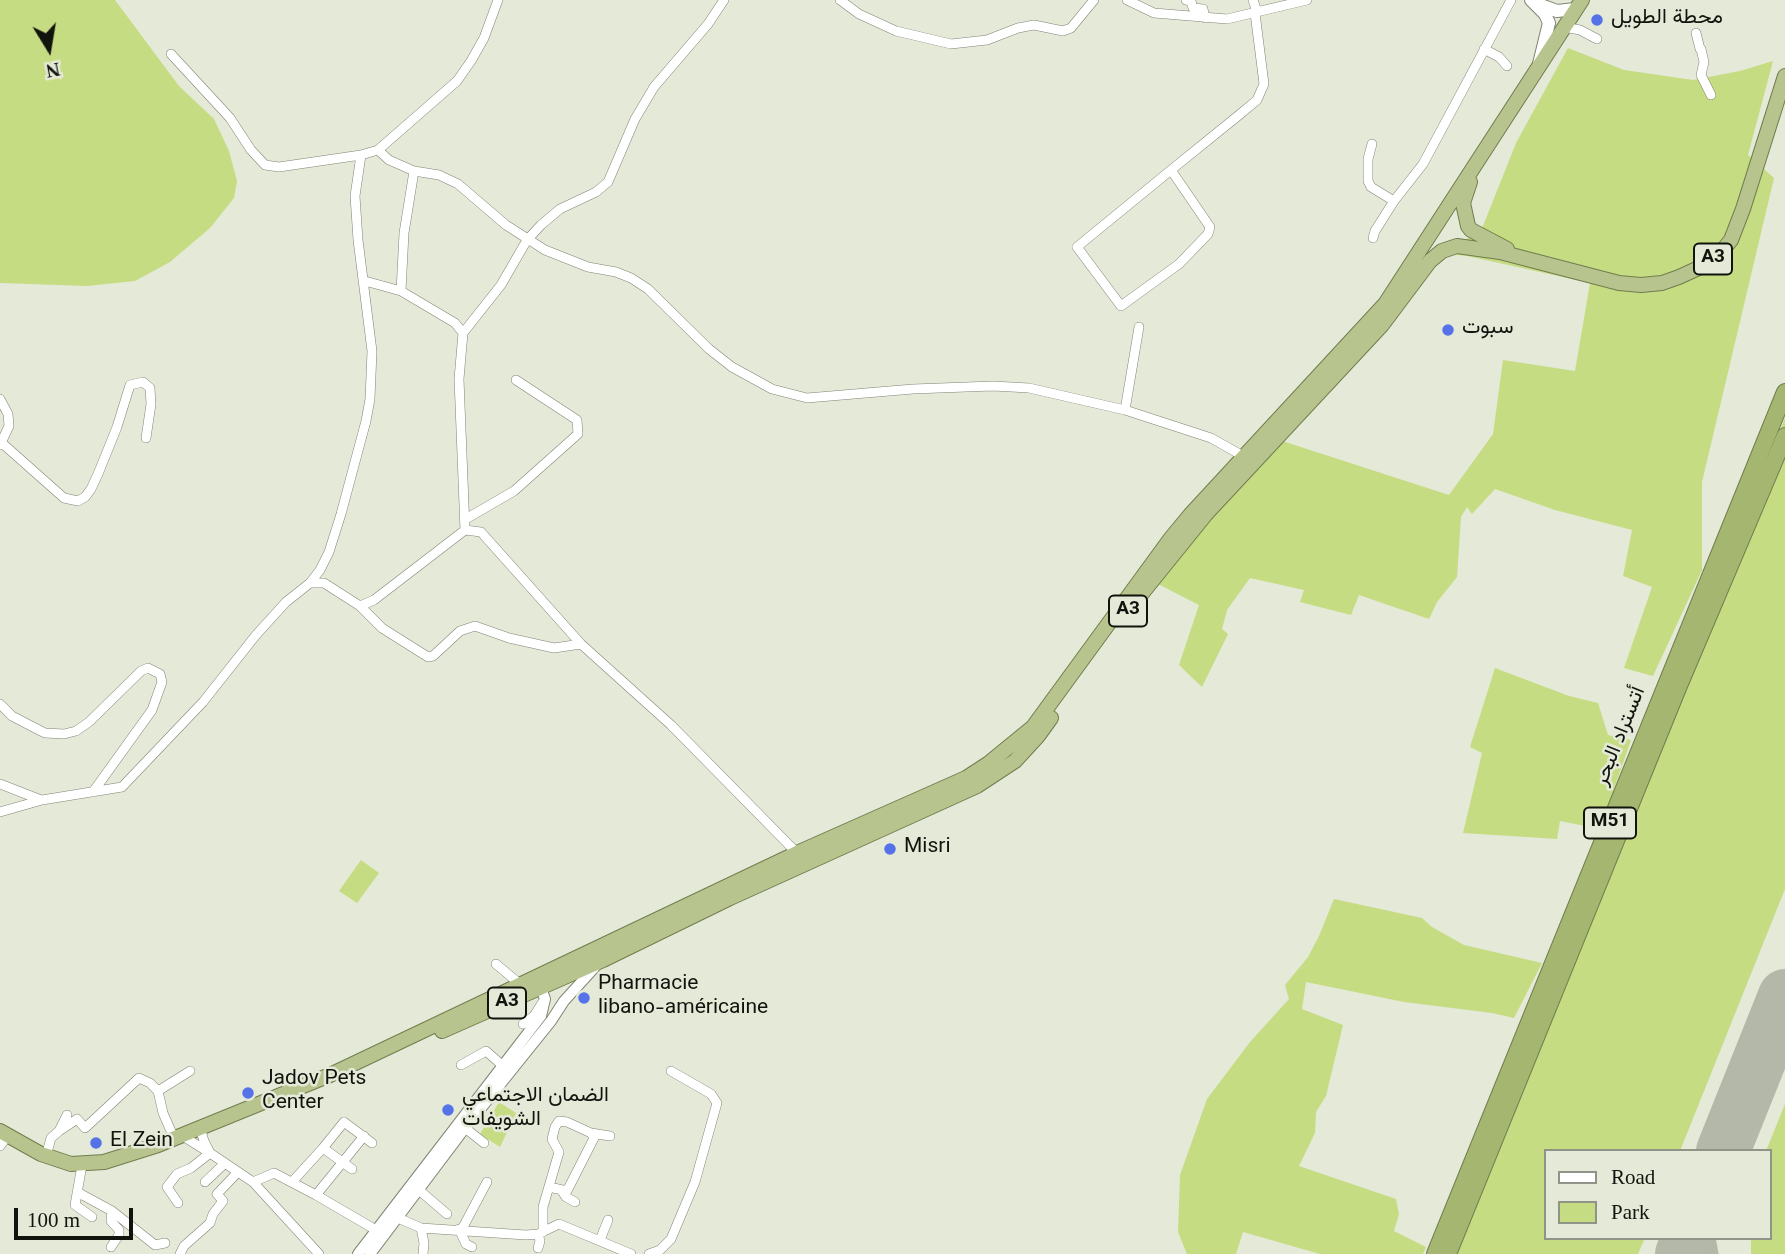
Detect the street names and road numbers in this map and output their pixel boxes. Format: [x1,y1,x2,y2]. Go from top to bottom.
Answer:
road number: A3 [1694,244,1732,274]
road number: A3 [1109,596,1147,626]
street label: أتستراد البحر [1591,684,1653,790]
road number: M51 [1584,808,1636,838]
road number: A3 [488,987,526,1018]

